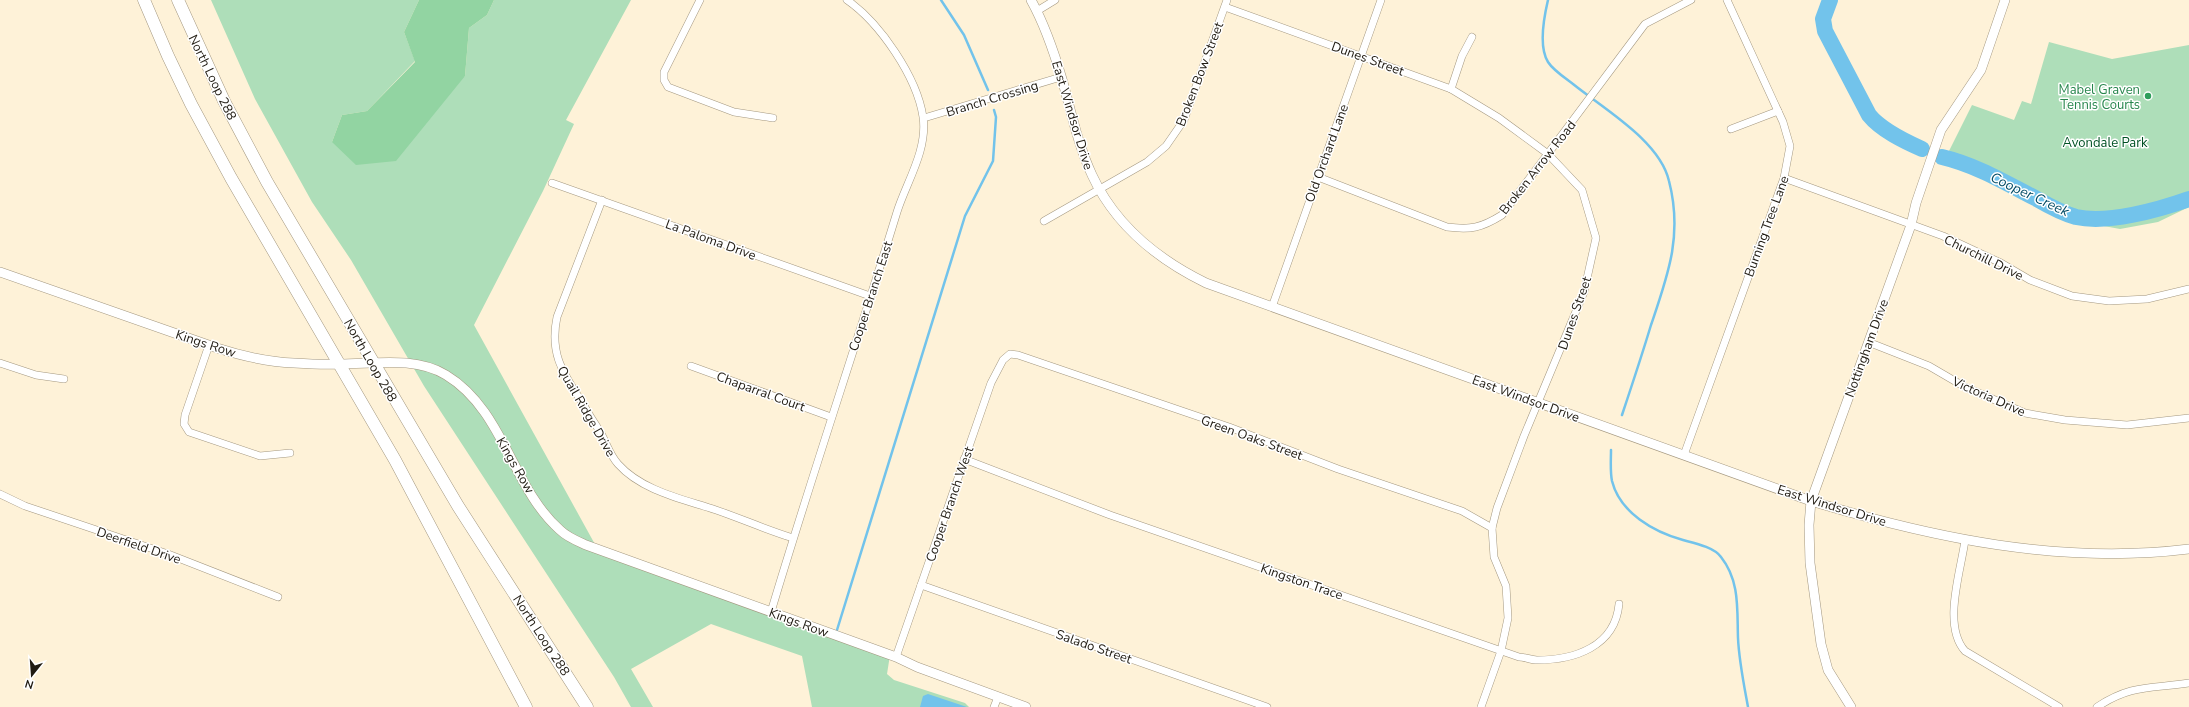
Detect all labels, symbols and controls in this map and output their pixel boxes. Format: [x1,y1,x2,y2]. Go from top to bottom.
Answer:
street label: Broken Bow Street [1172,19,1228,129]
street label: North Loop 288 [184,32,241,123]
street label: Dunes Street [1329,37,1407,81]
street label: East Windsor Drive [1047,59,1097,172]
street label: Branch Crossing [944,76,1041,122]
place label: Mabel Graven Tennis Courts [2059,81,2140,114]
marker: Mabel Graven Tennis Courts [2143,91,2153,101]
street label: Old Orchard Lane [1301,102,1353,205]
street label: Broken Arrow Road [1495,117,1580,218]
park label: Avondale Park [2063,134,2148,152]
water label: Cooper Creek [1987,168,2073,221]
street label: Burning Tree Lane [1740,173,1794,279]
street label: La Paloma Drive [663,215,759,265]
street label: Churchill Drive [1941,231,2026,285]
street label: Cooper Branch East [845,239,897,354]
street label: Dunes Street [1554,274,1596,352]
street label: Nottingham Drive [1841,297,1893,400]
street label: North Loop 288 [339,316,401,405]
street label: Kings Row [173,326,238,362]
street label: Quail Ridge Drive [553,363,620,460]
street label: Chaparral Court [714,368,808,416]
street label: East Windsor Drive [1469,371,1582,427]
street label: Victoria Drive [1948,372,2028,421]
street label: Green Oaks Street [1198,411,1305,465]
street label: Kings Row [492,434,539,497]
street label: Cooper Branch West [922,444,978,564]
street label: East Windsor Drive [1775,481,1888,531]
street label: Deerfield Drive [94,523,183,569]
street label: Kingston Trace [1258,559,1345,604]
street label: North Loop 288 [508,592,574,680]
street label: Kings Row [766,604,831,642]
street label: Salado Street [1053,626,1134,668]
north arrow [12,655,52,695]
text: N [23,676,35,692]

